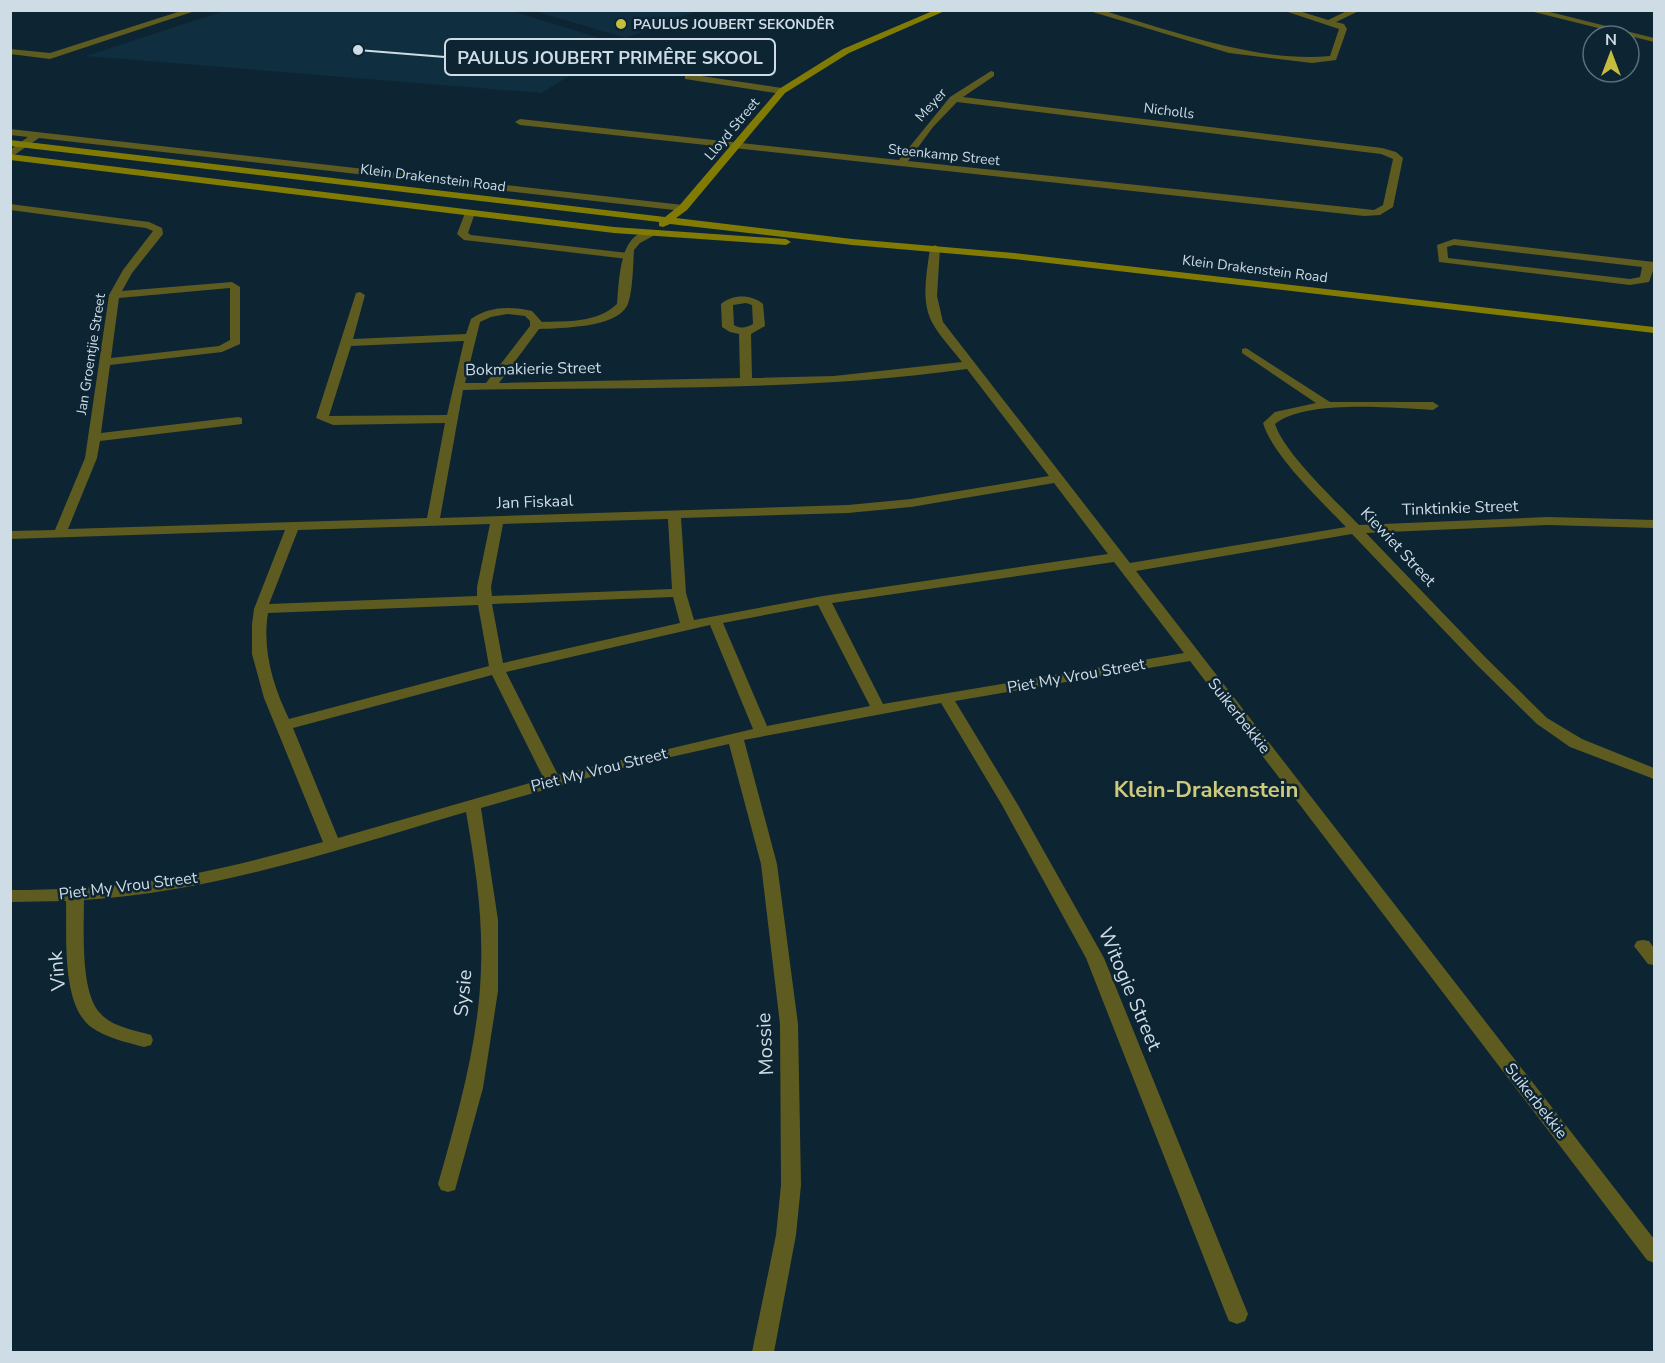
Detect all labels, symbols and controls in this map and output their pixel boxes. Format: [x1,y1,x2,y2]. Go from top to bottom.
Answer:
place label: PAULUS JOUBERT SEKONDÊR [633,15,835,34]
marker: PAULUS JOUBERT SEKONDÊR [614,17,628,31]
north arrow [1581,24,1641,84]
text: N [1605,29,1617,51]
callout: PAULUS JOUBERT PRIMÊRE SKOOL [445,39,775,75]
text: PAULUS JOUBERT PRIMÊRE SKOOL [457,46,763,70]
street label: Meyer [911,84,951,126]
street label: Lloyd Street [700,94,764,164]
street label: Nicholls [1143,98,1196,124]
street label: Steenkamp Street [887,140,1001,170]
street label: Klein Drakenstein Road [359,160,507,196]
street label: Klein Drakenstein Road [1181,251,1329,287]
street label: Jan Groentjie Street [72,292,110,417]
street label: Bokmakierie Street [465,357,601,381]
street label: Jan Fiskaal [495,490,574,514]
street label: Tinktinkie Street [1401,495,1519,521]
street label: Kiewiet Street [1355,503,1441,592]
street label: Piet My Vrou Street [1005,653,1147,699]
street label: Suikerbekkie [1202,674,1276,758]
street label: Piet My Vrou Street [529,742,670,798]
district label: Klein-Drakenstein [1114,775,1298,805]
street label: Piet My Vrou Street [57,867,199,905]
street label: Witogie Street [1092,923,1168,1056]
street label: Vink [42,949,72,993]
street label: Sysie [447,968,479,1018]
street label: Mossie [750,1012,780,1076]
street label: Suikerbekkie [1499,1059,1573,1143]

